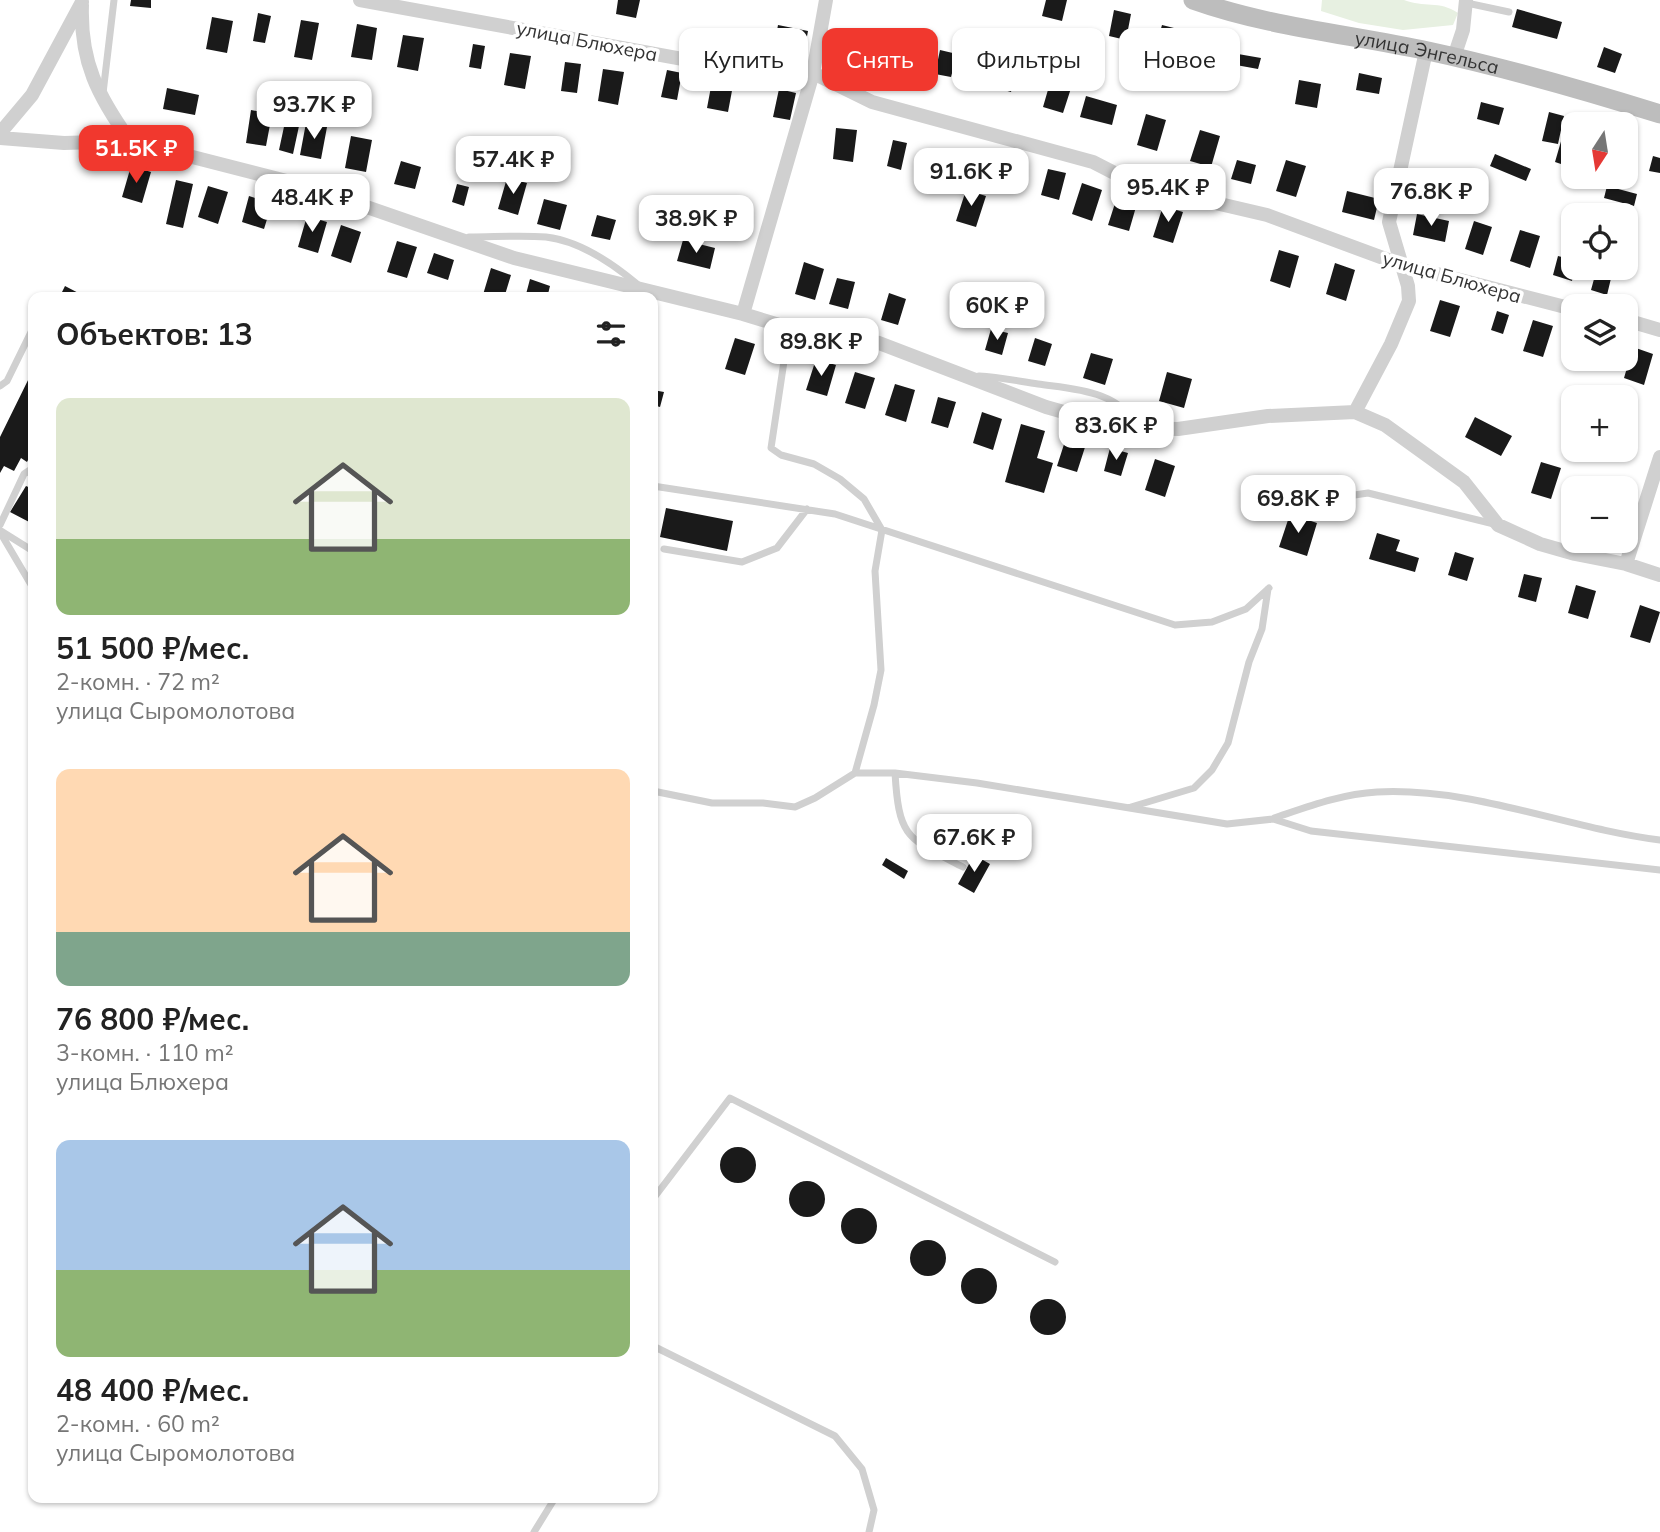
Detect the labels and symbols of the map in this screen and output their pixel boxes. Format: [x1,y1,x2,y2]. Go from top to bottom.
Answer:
street label: улица Блюхера [515,16,659,66]
street label: улица Энгельса [1353,25,1502,79]
pin: 93.7K ₽ [249,82,379,141]
north arrow [1561,112,1638,189]
pin: 51.5K ₽ [71,125,201,185]
pin: 57.4K ₽ [448,136,578,196]
pin: 91.6K ₽ [906,148,1036,208]
pin: 95.4K ₽ [1103,164,1233,224]
pin: 76.8K ₽ [1366,168,1496,228]
pin: 48.4K ₽ [247,174,377,234]
pin: 38.9K ₽ [631,196,761,255]
street label: улица Блюхера [1380,246,1524,308]
pin: 60K ₽ [948,282,1046,342]
pin: 89.8K ₽ [756,318,886,378]
pin: 83.6K ₽ [1051,402,1181,462]
pin: 69.8K ₽ [1233,476,1363,535]
pin: 67.6K ₽ [909,814,1039,874]

